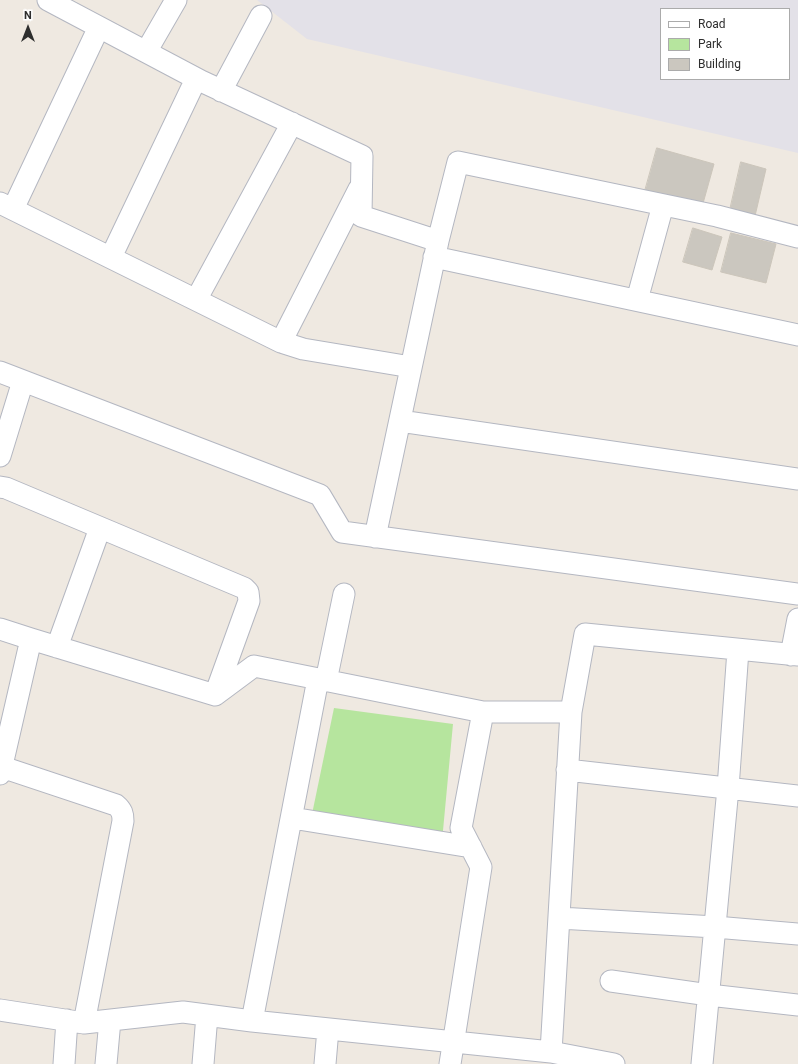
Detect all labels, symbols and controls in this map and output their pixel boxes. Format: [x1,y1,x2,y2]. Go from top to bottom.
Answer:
north arrow [8,8,48,48]
legend [660,8,790,80]
text: N [24,9,32,22]
text: Road [698,17,726,31]
text: Park [698,37,722,51]
text: Building [698,57,741,71]

